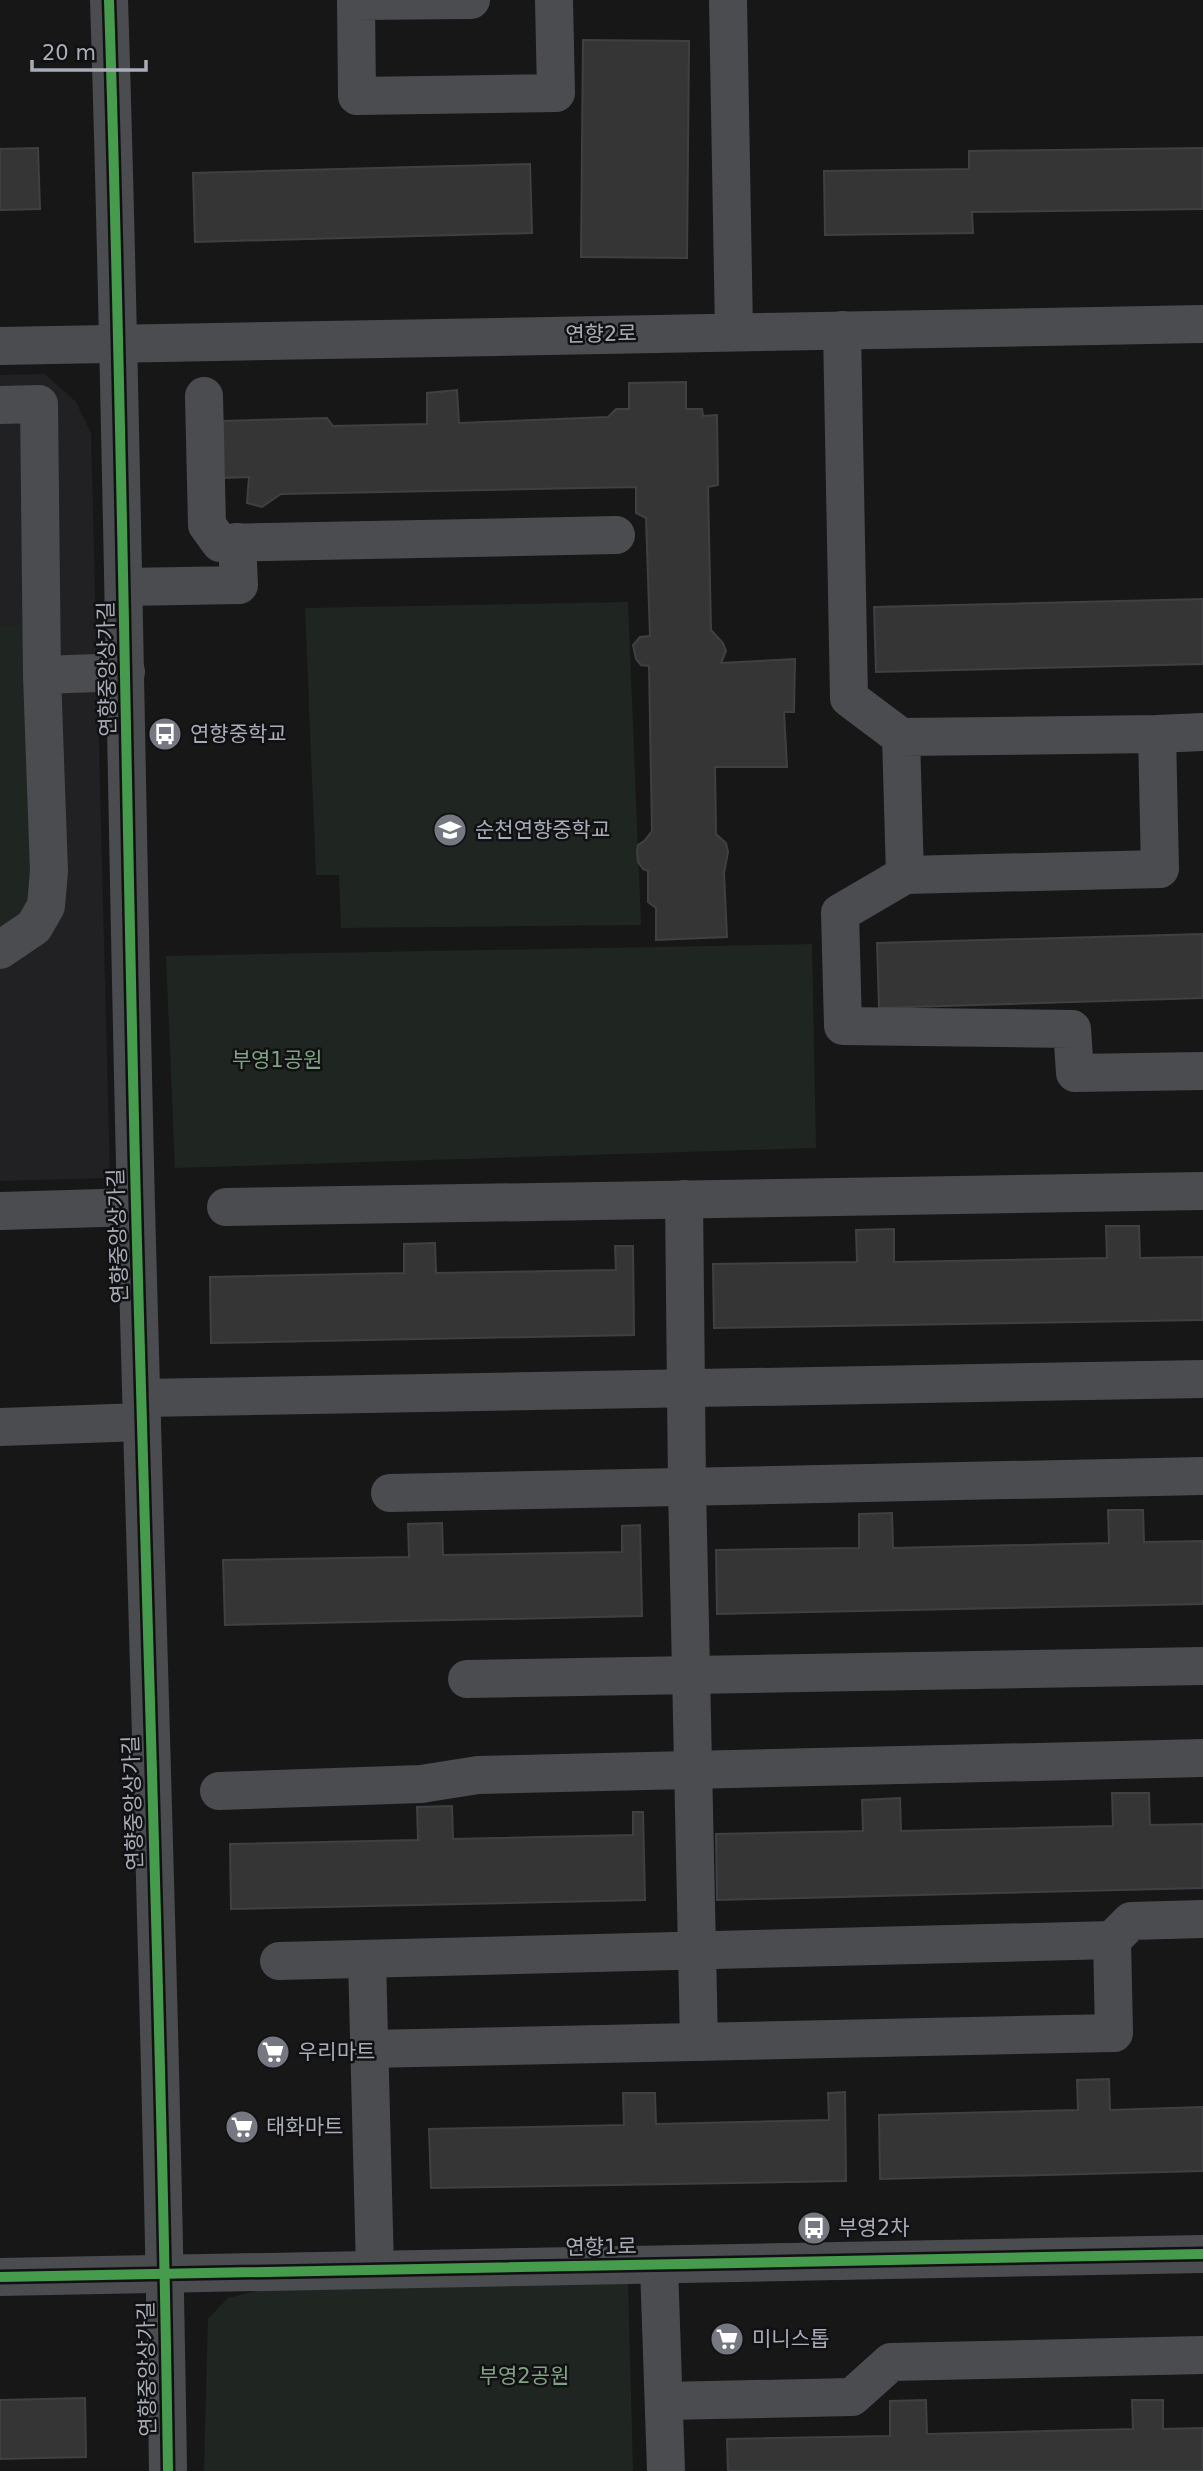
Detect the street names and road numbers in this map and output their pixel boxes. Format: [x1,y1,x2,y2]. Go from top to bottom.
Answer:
street label: 연향2로 [565,321,637,347]
street label: 연향중앙상가길 [94,601,120,737]
street label: 연향중앙상가길 [104,1168,132,1304]
street label: 연향중앙상가길 [119,1735,147,1871]
street label: 연향1로 [565,2234,637,2260]
street label: 연향중앙상가길 [134,2301,160,2437]

